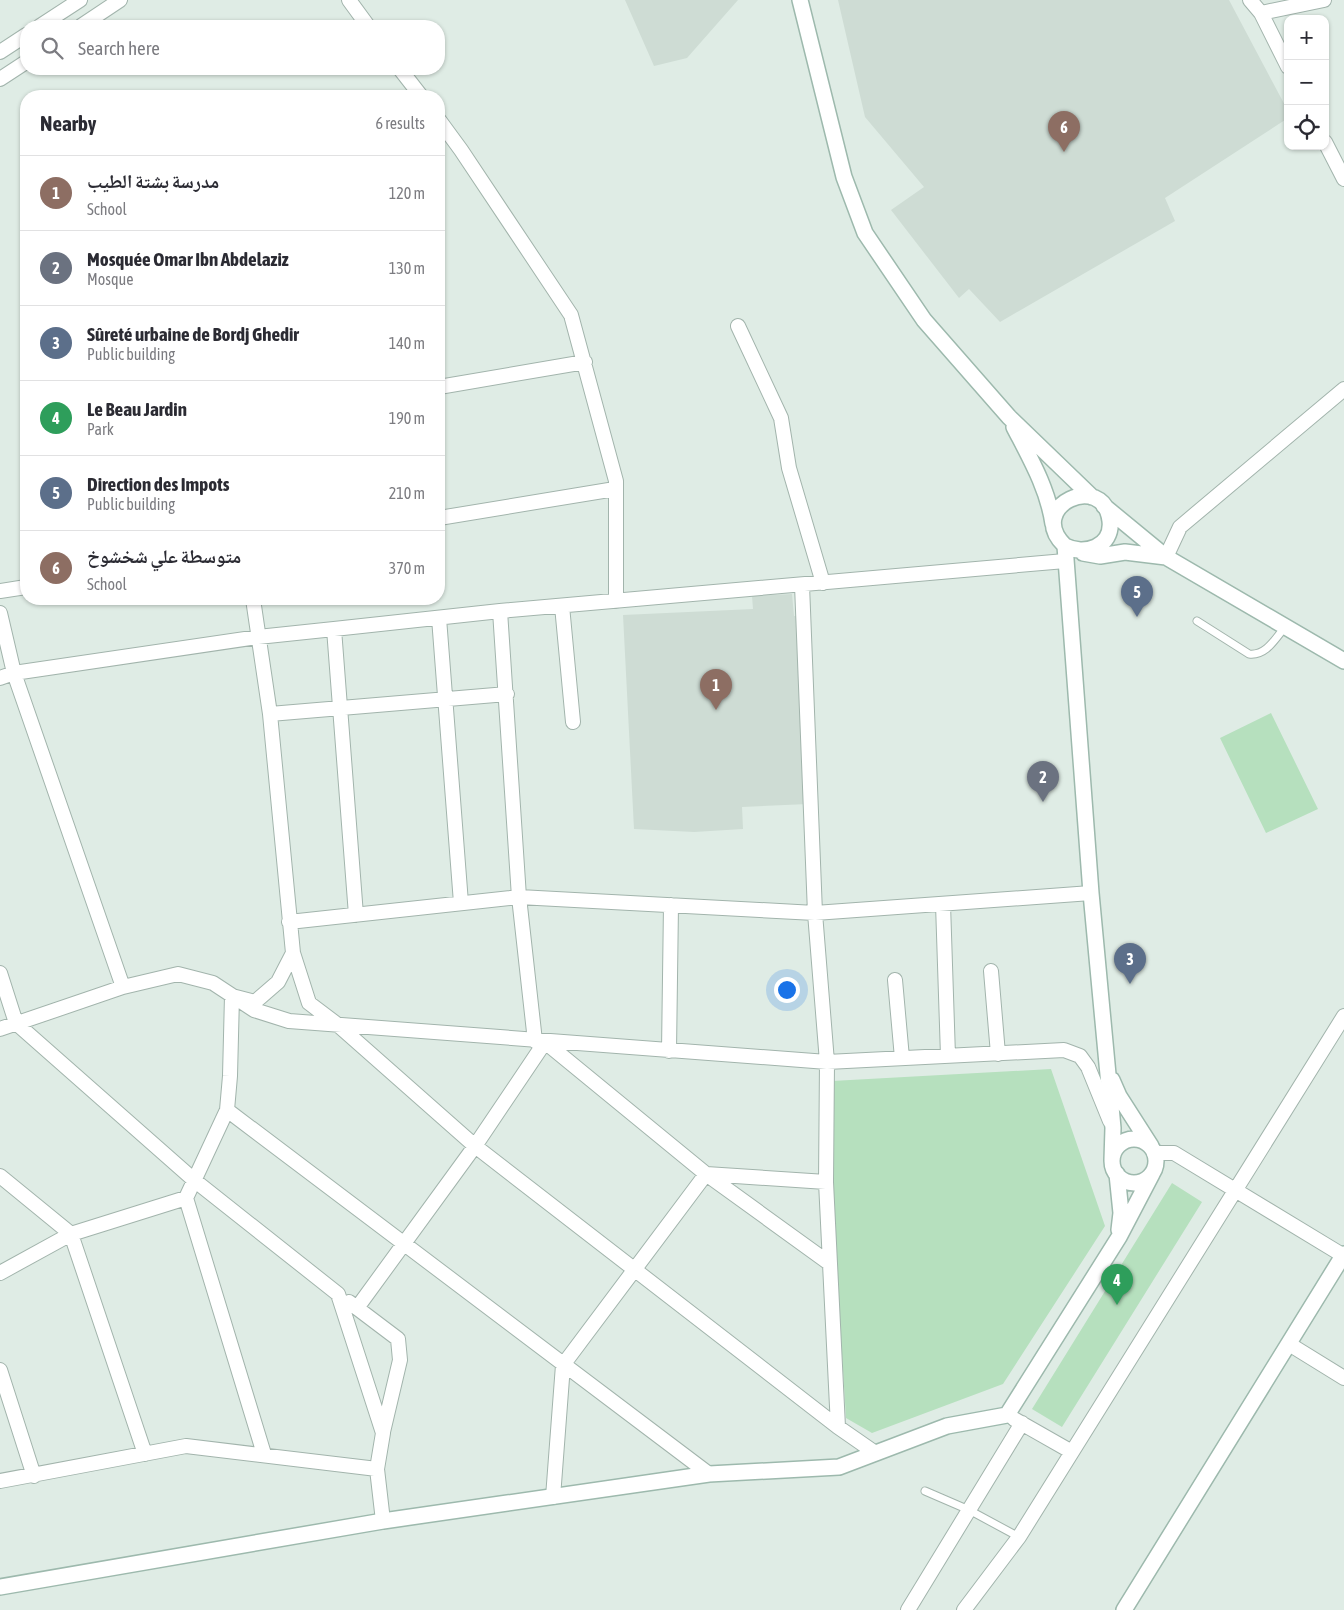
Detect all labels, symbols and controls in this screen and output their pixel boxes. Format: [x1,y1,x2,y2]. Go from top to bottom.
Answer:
map controls [1284,15,1329,150]
button: + [1284,15,1329,60]
search box [20,20,445,75]
icon: search [38,34,66,62]
text: Search here [78,37,160,59]
button: − [1284,60,1329,105]
button: locate [1284,105,1329,150]
text: Nearby [40,111,96,135]
pin: 6 [1048,111,1080,152]
text: 6 results [375,114,425,132]
text: مدرسة بشتة الطيب [87,170,219,192]
text: 1 [52,184,60,202]
text: 120 m [389,184,425,202]
text: School [87,200,127,218]
text: Mosquée Omar Ibn Abdelaziz [87,248,289,270]
text: 2 [52,259,60,277]
text: 130 m [389,259,425,277]
text: Mosque [87,270,133,288]
text: Sûreté urbaine de Bordj Ghedir [87,323,299,345]
text: 3 [52,334,60,352]
text: 140 m [389,334,425,352]
text: Public building [87,345,175,363]
text: Le Beau Jardin [87,398,187,420]
text: 4 [52,409,60,427]
text: 190 m [389,409,425,427]
text: Park [87,420,114,438]
text: Direction des Impots [87,473,229,495]
text: 5 [52,484,60,502]
text: 210 m [389,484,425,502]
text: Public building [87,495,175,513]
text: متوسطة علي شخشوخ [87,545,241,567]
text: 6 [52,559,60,577]
text: 370 m [389,559,425,577]
text: School [87,575,127,593]
pin: 5 [1121,576,1153,617]
pin: 1 [700,669,732,710]
pin: 2 [1027,761,1059,802]
pin: 3 [1114,943,1146,984]
your location [774,977,800,1003]
pin: 4 [1101,1264,1133,1305]

